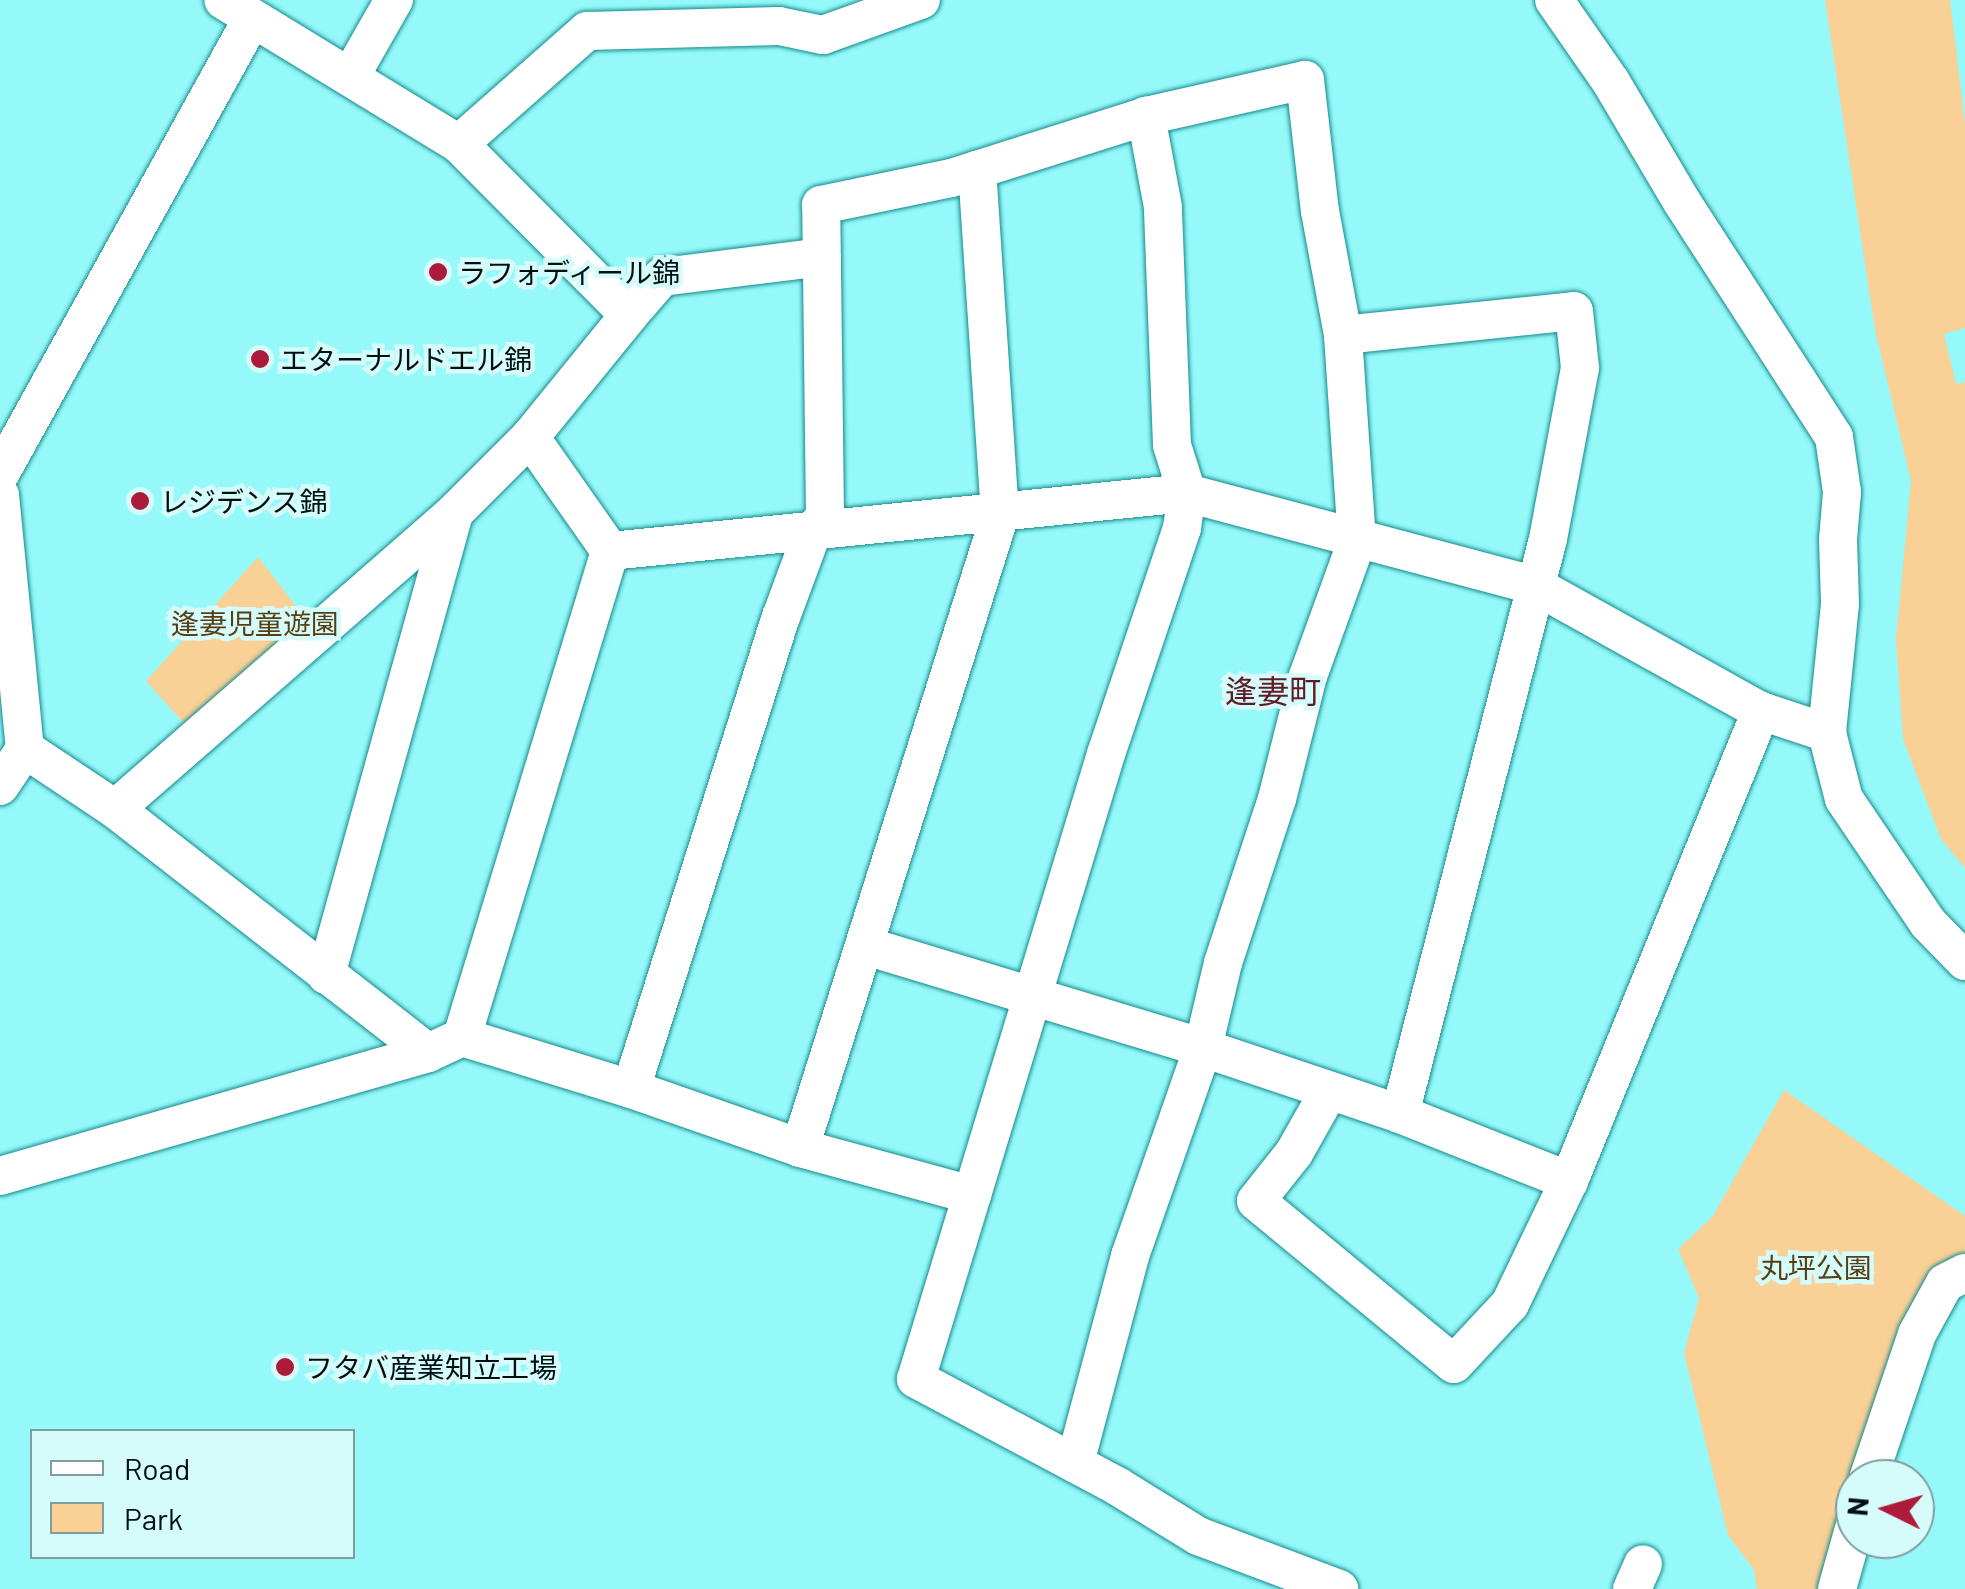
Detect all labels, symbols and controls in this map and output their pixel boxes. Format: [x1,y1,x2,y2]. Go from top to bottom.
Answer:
place label: ラフォディール錦 [458,255,682,289]
marker: ラフォディール錦 [427,261,449,283]
place label: エターナルドエル錦 [280,342,532,376]
marker: エターナルドエル錦 [249,348,271,370]
place label: レジデンス錦 [160,484,328,518]
marker: レジデンス錦 [129,490,151,512]
park label: 逢妻児童遊園 [171,606,339,640]
district label: 逢妻町 [1225,671,1321,709]
park label: 丸坪公園 [1760,1250,1872,1284]
place label: フタバ産業知立工場 [305,1350,557,1384]
marker: フタバ産業知立工場 [274,1356,296,1378]
legend [30,1429,355,1559]
text: Road [124,1450,190,1486]
north arrow [1835,1459,1935,1559]
text: N [1839,1496,1875,1517]
text: Park [124,1500,183,1536]

